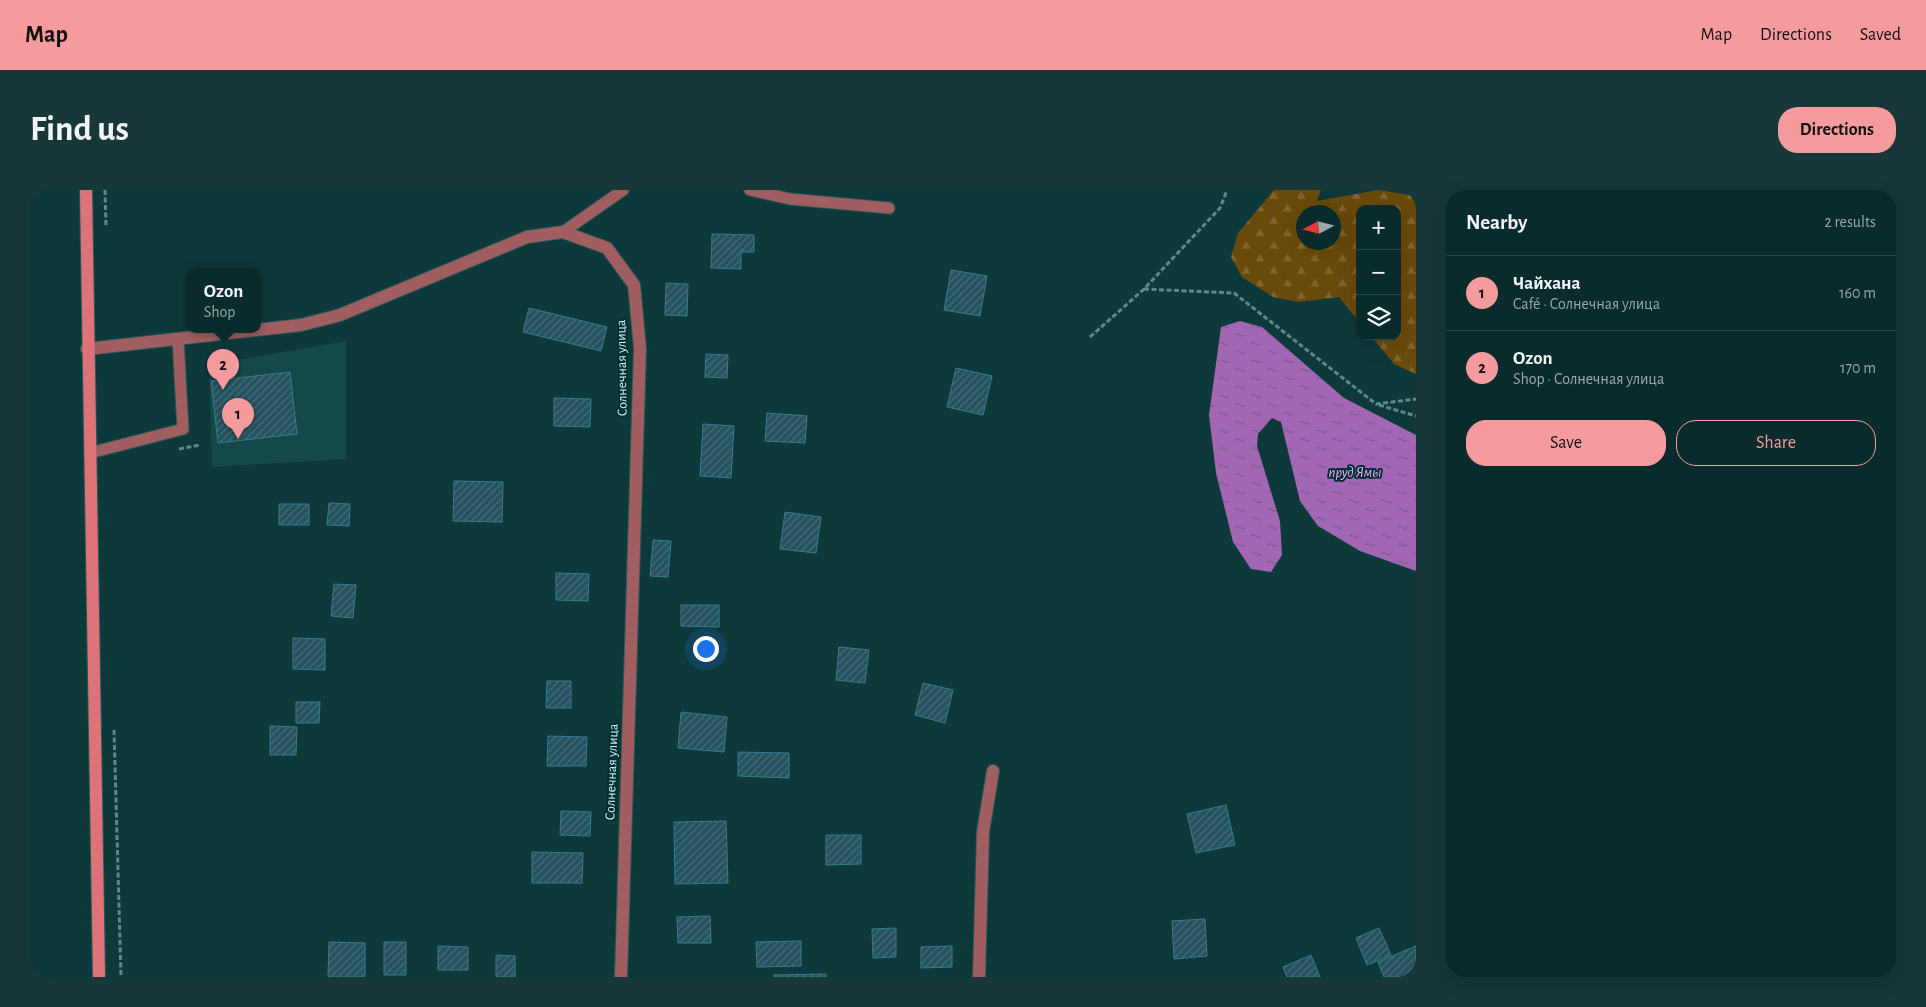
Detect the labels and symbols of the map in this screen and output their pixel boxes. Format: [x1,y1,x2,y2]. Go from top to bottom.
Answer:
north arrow [1296,205,1341,250]
street label: Солнечная улица [614,319,630,417]
pin: 2 [207,349,239,390]
pin: 1 [222,398,254,439]
water label: пруд Ямы [1329,465,1381,480]
your location [693,636,719,662]
street label: Солнечная улица [603,723,621,821]

